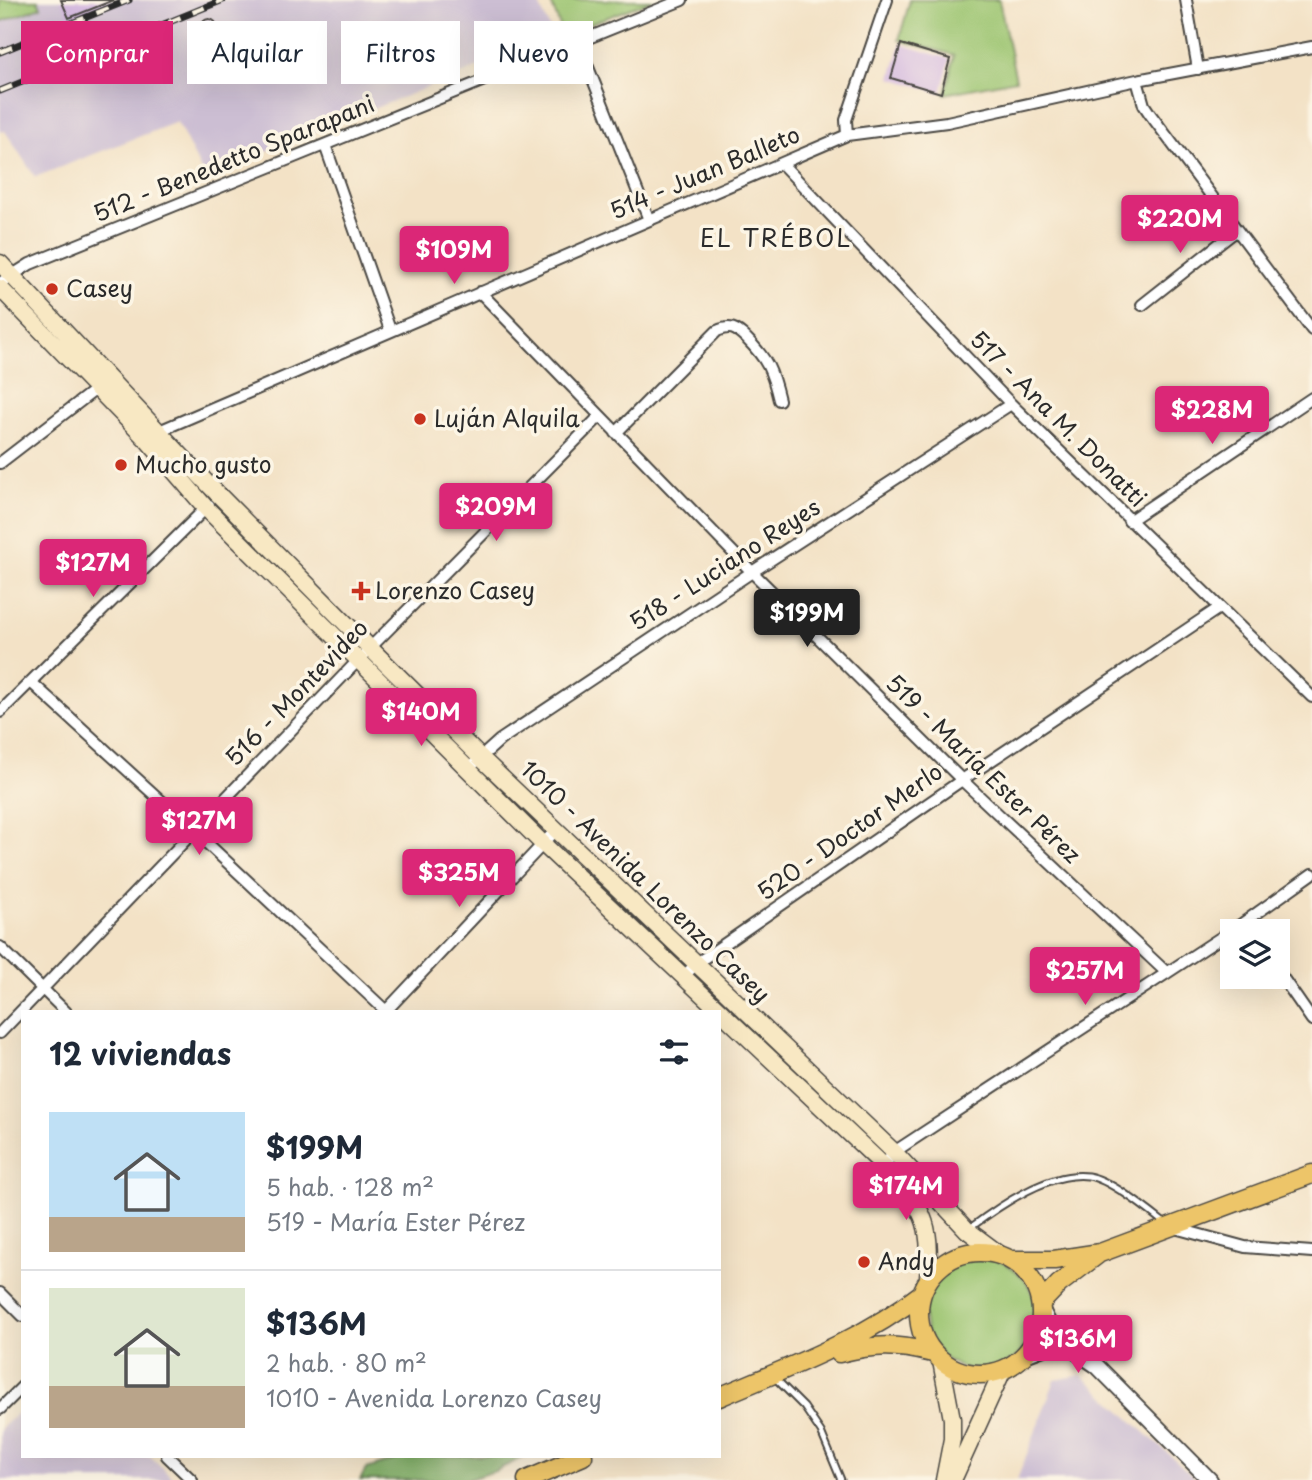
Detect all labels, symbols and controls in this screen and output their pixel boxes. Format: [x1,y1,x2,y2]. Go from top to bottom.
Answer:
chip: Comprar [21,21,173,84]
chip: Alquilar [187,21,327,84]
chip: Filtros [341,21,460,84]
chip: Nuevo [474,21,593,84]
street label: 512 - Benedetto Sparapani [88,85,379,230]
street label: 514 - Juan Balleto [604,116,805,227]
pin: $220M [1131,196,1229,255]
text: $220M [1137,200,1223,235]
district label: EL TRÉBOL [700,219,852,255]
pin: $109M [405,226,503,286]
text: $109M [416,231,492,266]
place label: Casey [66,270,133,305]
marker: Casey [44,281,60,297]
street label: 517 - Ana M. Donatti [963,322,1155,514]
pin: $228M [1163,386,1261,446]
text: $228M [1171,391,1253,426]
place label: Luján Alquila [434,400,580,435]
marker: Luján Alquila [412,411,428,427]
place label: Mucho gusto [135,446,272,481]
marker: Mucho gusto [113,457,129,473]
pin: $209M [447,484,545,543]
text: $209M [455,488,537,523]
street label: 518 - Luciano Reyes [622,489,826,639]
pin: $127M [44,540,142,599]
text: $127M [56,544,130,579]
place label: Lorenzo Casey [375,572,535,607]
marker: Lorenzo Casey [353,583,369,599]
pin: $199M [758,590,856,649]
text: $199M [770,594,844,629]
street label: 516 - Montevideo [216,611,375,773]
street label: 519 - María Ester Pérez [879,665,1089,871]
pin: $140M [372,688,470,748]
text: $140M [382,693,460,728]
street label: 1010 - Avenida Lorenzo Casey [513,752,779,1010]
street label: 520 - Doctor Merlo [749,753,949,908]
pin: $127M [150,798,248,857]
text: $127M [162,802,236,837]
pin: $325M [410,850,508,909]
text: $325M [418,854,500,889]
map controls [1220,919,1290,989]
button: layers [1220,919,1290,989]
pin: $257M [1036,948,1134,1007]
text: $257M [1046,952,1124,987]
text: 12 viviendas [49,1030,231,1075]
icon: filters [655,1033,693,1071]
text: $199M [266,1124,363,1169]
icon: home [105,1140,189,1224]
pin: $174M [857,1162,955,1222]
text: $174M [869,1167,943,1202]
text: 5 hab. · 128 m² [266,1169,434,1204]
text: 519 - María Ester Pérez [266,1204,525,1239]
place label: Andy [878,1243,935,1278]
marker: Andy [856,1254,872,1270]
text: $136M [266,1300,367,1345]
icon: home [105,1316,189,1400]
pin: $136M [1029,1316,1127,1375]
text: $136M [1039,1320,1117,1355]
text: 2 hab. · 80 m² [266,1345,427,1380]
text: 1010 - Avenida Lorenzo Casey [266,1380,602,1415]

